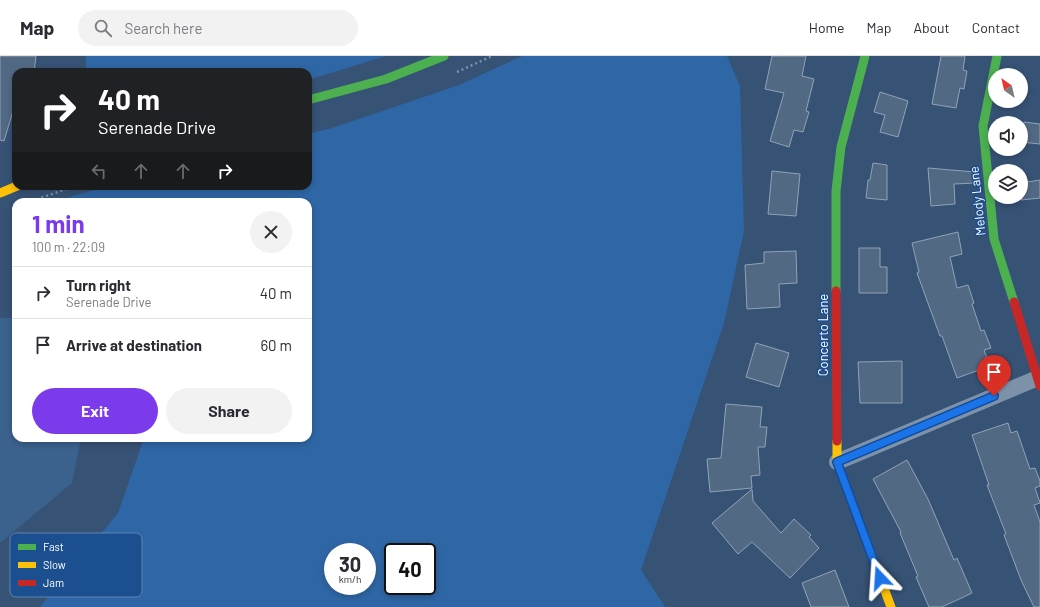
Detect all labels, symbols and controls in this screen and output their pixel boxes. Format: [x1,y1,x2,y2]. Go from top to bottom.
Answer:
search box [78,10,358,46]
text: Map [20,16,54,39]
icon: search [92,17,114,39]
text: Search here [124,19,202,37]
text: Home [809,19,845,36]
text: Map [867,19,891,36]
text: About [913,19,950,36]
text: Contact [972,19,1020,36]
north arrow [988,68,1028,108]
map controls [988,68,1028,204]
text: 40 m [98,82,160,116]
icon: right [32,84,84,136]
text: Serenade Drive [98,116,216,138]
button: sound [988,116,1028,156]
icon: left [88,160,110,182]
icon: ahead [130,160,152,182]
icon: ahead [172,160,194,182]
icon: right [214,160,236,182]
button: layers [988,164,1028,204]
street label: Melody Lane [965,165,989,237]
text: 1 min [32,209,85,238]
button: close [250,211,292,253]
text: 100 m · 22:09 [32,239,105,255]
text: Turn right [66,276,131,294]
icon: right [32,282,54,304]
text: 40 m [260,284,292,302]
text: Serenade Drive [66,294,151,310]
street label: Concerto Lane [815,294,831,376]
icon: arrive [32,334,54,356]
text: Arrive at destination [66,336,202,354]
text: 60 m [260,336,292,354]
pin [977,355,1011,396]
icon: arrive [983,361,1005,383]
button: Exit [32,388,158,434]
button: Share [166,388,292,434]
legend [10,533,142,597]
text: Fast [43,540,64,553]
speed limit sign: 40 [384,543,436,595]
text: 30 [339,552,361,576]
position arrow [859,557,901,599]
text: Slow [43,558,66,571]
text: km/h [339,573,361,585]
text: Jam [43,576,64,589]

